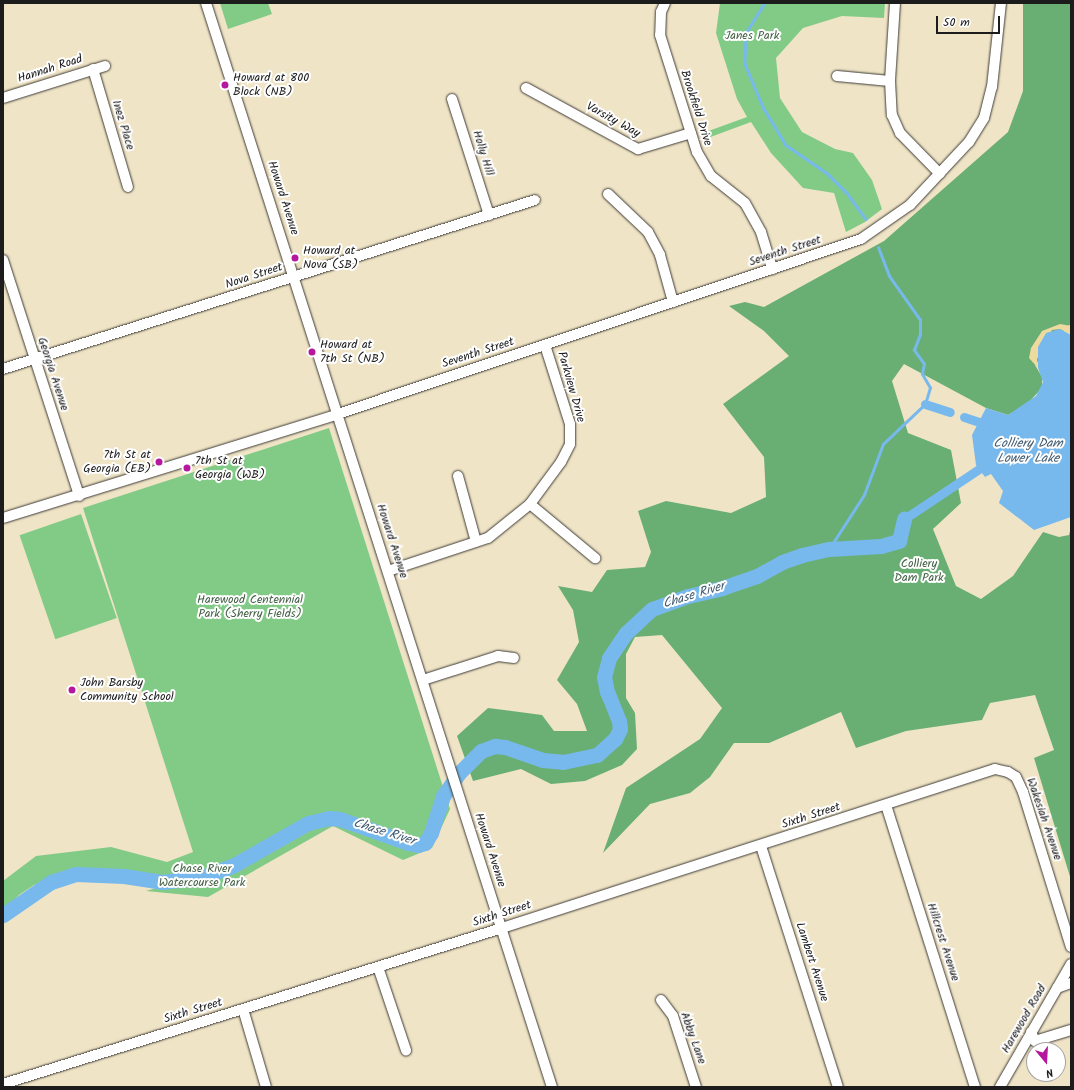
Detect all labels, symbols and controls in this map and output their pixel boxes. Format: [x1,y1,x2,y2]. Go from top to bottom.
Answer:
scale bar [938,8,1002,34]
text: 50 m [943,13,970,32]
park label: Janes Park [725,29,779,43]
street label: Hannah Road [16,52,84,86]
street label: Brookfield Drive [677,68,715,148]
place label: Howard at 800 Block (NB) [233,71,309,99]
marker: Howard at 800 Block (NB) [220,80,230,90]
street label: Inez Place [109,98,137,152]
street label: Varsity Way [583,99,643,141]
street label: Holly Hill [469,129,497,177]
street label: Howard Avenue [264,159,302,237]
street label: Seventh Street [747,233,823,269]
place label: Howard at Nova (SB) [303,244,358,272]
marker: Howard at Nova (SB) [290,253,300,263]
street label: Nova Street [223,260,285,292]
street label: Georgia Avenue [34,335,72,413]
street label: Seventh Street [440,335,516,371]
place label: Howard at 7th St (NB) [320,338,385,366]
marker: Howard at 7th St (NB) [307,347,317,357]
street label: Parkview Drive [554,350,588,424]
water label: Colliery Dam Lower Lake [993,437,1063,468]
place label: 7th St at Georgia (EB) [83,448,151,476]
place label: 7th St at Georgia (WB) [195,454,265,482]
marker: 7th St at Georgia (EB) [154,457,164,467]
marker: 7th St at Georgia (WB) [182,463,192,473]
street label: Howard Avenue [373,502,411,580]
park label: Colliery Dam Park [894,557,944,585]
water label: Chase River [661,579,727,613]
park label: Harewood Centennial Park (Sherry Fields) [197,593,303,621]
place label: John Barsby Community School [80,676,174,704]
marker: John Barsby Community School [67,685,77,695]
street label: Wakesiah Avenue [1023,776,1065,862]
street label: Sixth Street [780,800,842,832]
street label: Howard Avenue [471,811,509,889]
water label: Chase River [351,816,417,850]
park label: Chase River Watercourse Park [159,862,245,890]
street label: Sixth Street [471,898,533,930]
street label: Hillcrest Avenue [924,901,962,983]
street label: Lambert Avenue [792,921,832,1003]
street label: Harewood Road [999,982,1049,1056]
street label: Sixth Street [162,995,224,1027]
street label: Abby Lane [677,1010,709,1066]
north arrow [1026,1042,1066,1082]
text: N [1043,1063,1055,1082]

